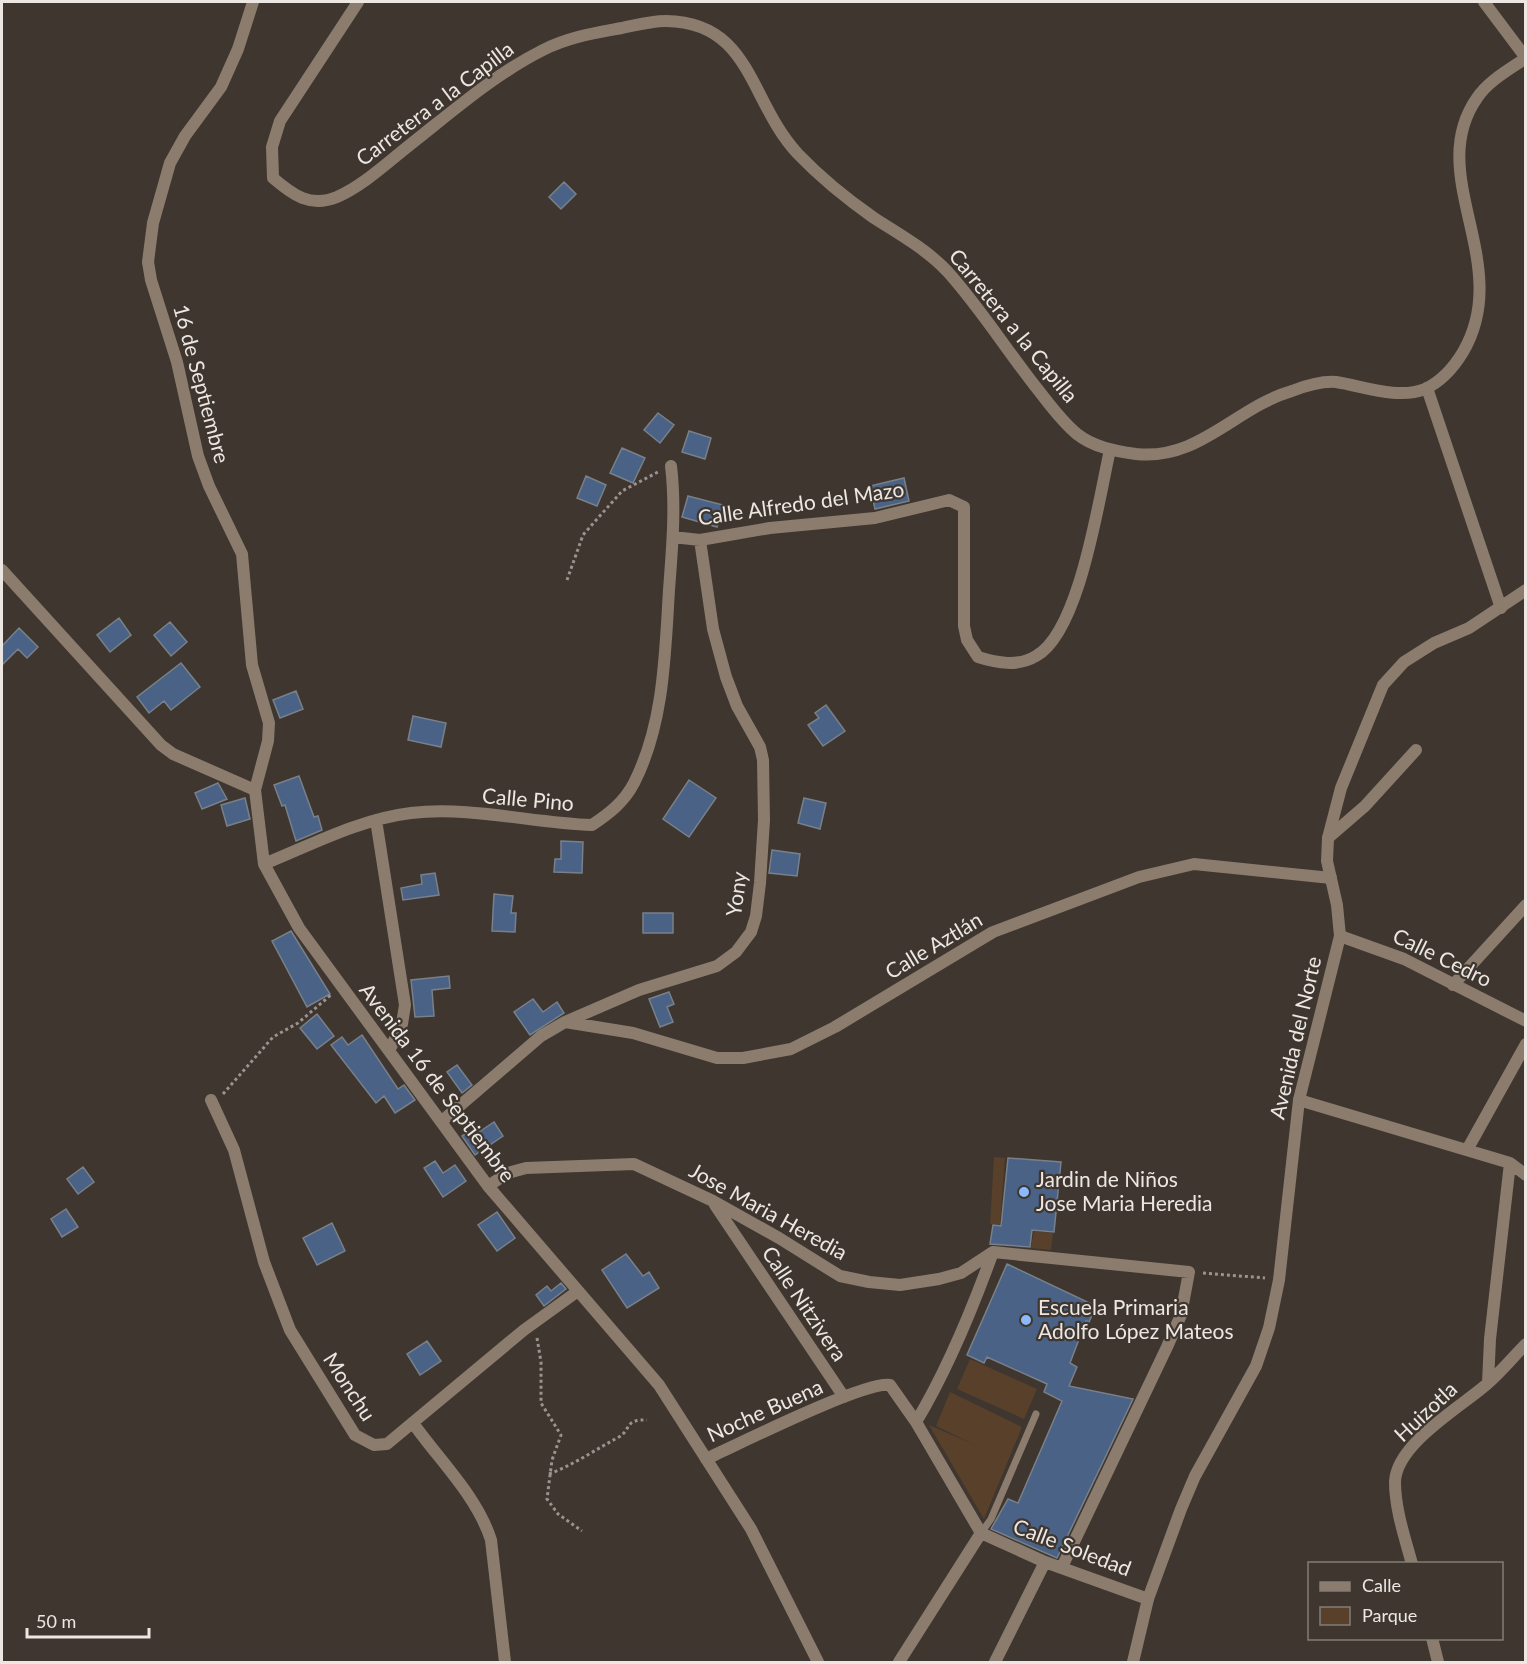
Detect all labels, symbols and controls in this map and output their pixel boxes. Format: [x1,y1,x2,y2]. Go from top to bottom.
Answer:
street label: Carretera a la Capilla [351,36,518,170]
street label: Carretera a la Capilla [945,243,1084,407]
street label: 16 de Septiembre [169,301,236,466]
street label: Calle Alfredo del Mazo [696,476,906,529]
street label: Calle Pino [481,782,575,815]
street label: Yony [720,870,751,918]
street label: Calle Aztlán [880,906,986,983]
street label: Calle Cedro [1389,922,1496,991]
street label: Avenida del Norte [1264,954,1325,1122]
street label: Avenida 16 de Septiembre [355,978,521,1187]
street label: Jose Maria Heredia [686,1157,852,1264]
place label: Jardin de Niños Jose Maria Heredia [1036,1166,1212,1215]
marker: Jardin de Niños Jose Maria Heredia [1017,1185,1031,1199]
street label: Calle Nitzivera [758,1241,853,1365]
place label: Escuela Primaria Adolfo López Mateos [1038,1294,1234,1343]
marker: Escuela Primaria Adolfo López Mateos [1019,1313,1033,1327]
street label: Monchu [319,1347,382,1425]
street label: Noche Buena [703,1373,826,1446]
street label: Huizotla [1388,1376,1461,1446]
street label: Calle Soledad [1010,1513,1135,1581]
legend [1308,1562,1503,1640]
text: Calle [1362,1574,1401,1596]
scale bar [27,1601,148,1639]
text: Parque [1362,1604,1417,1626]
text: 50 m [36,1610,76,1632]

